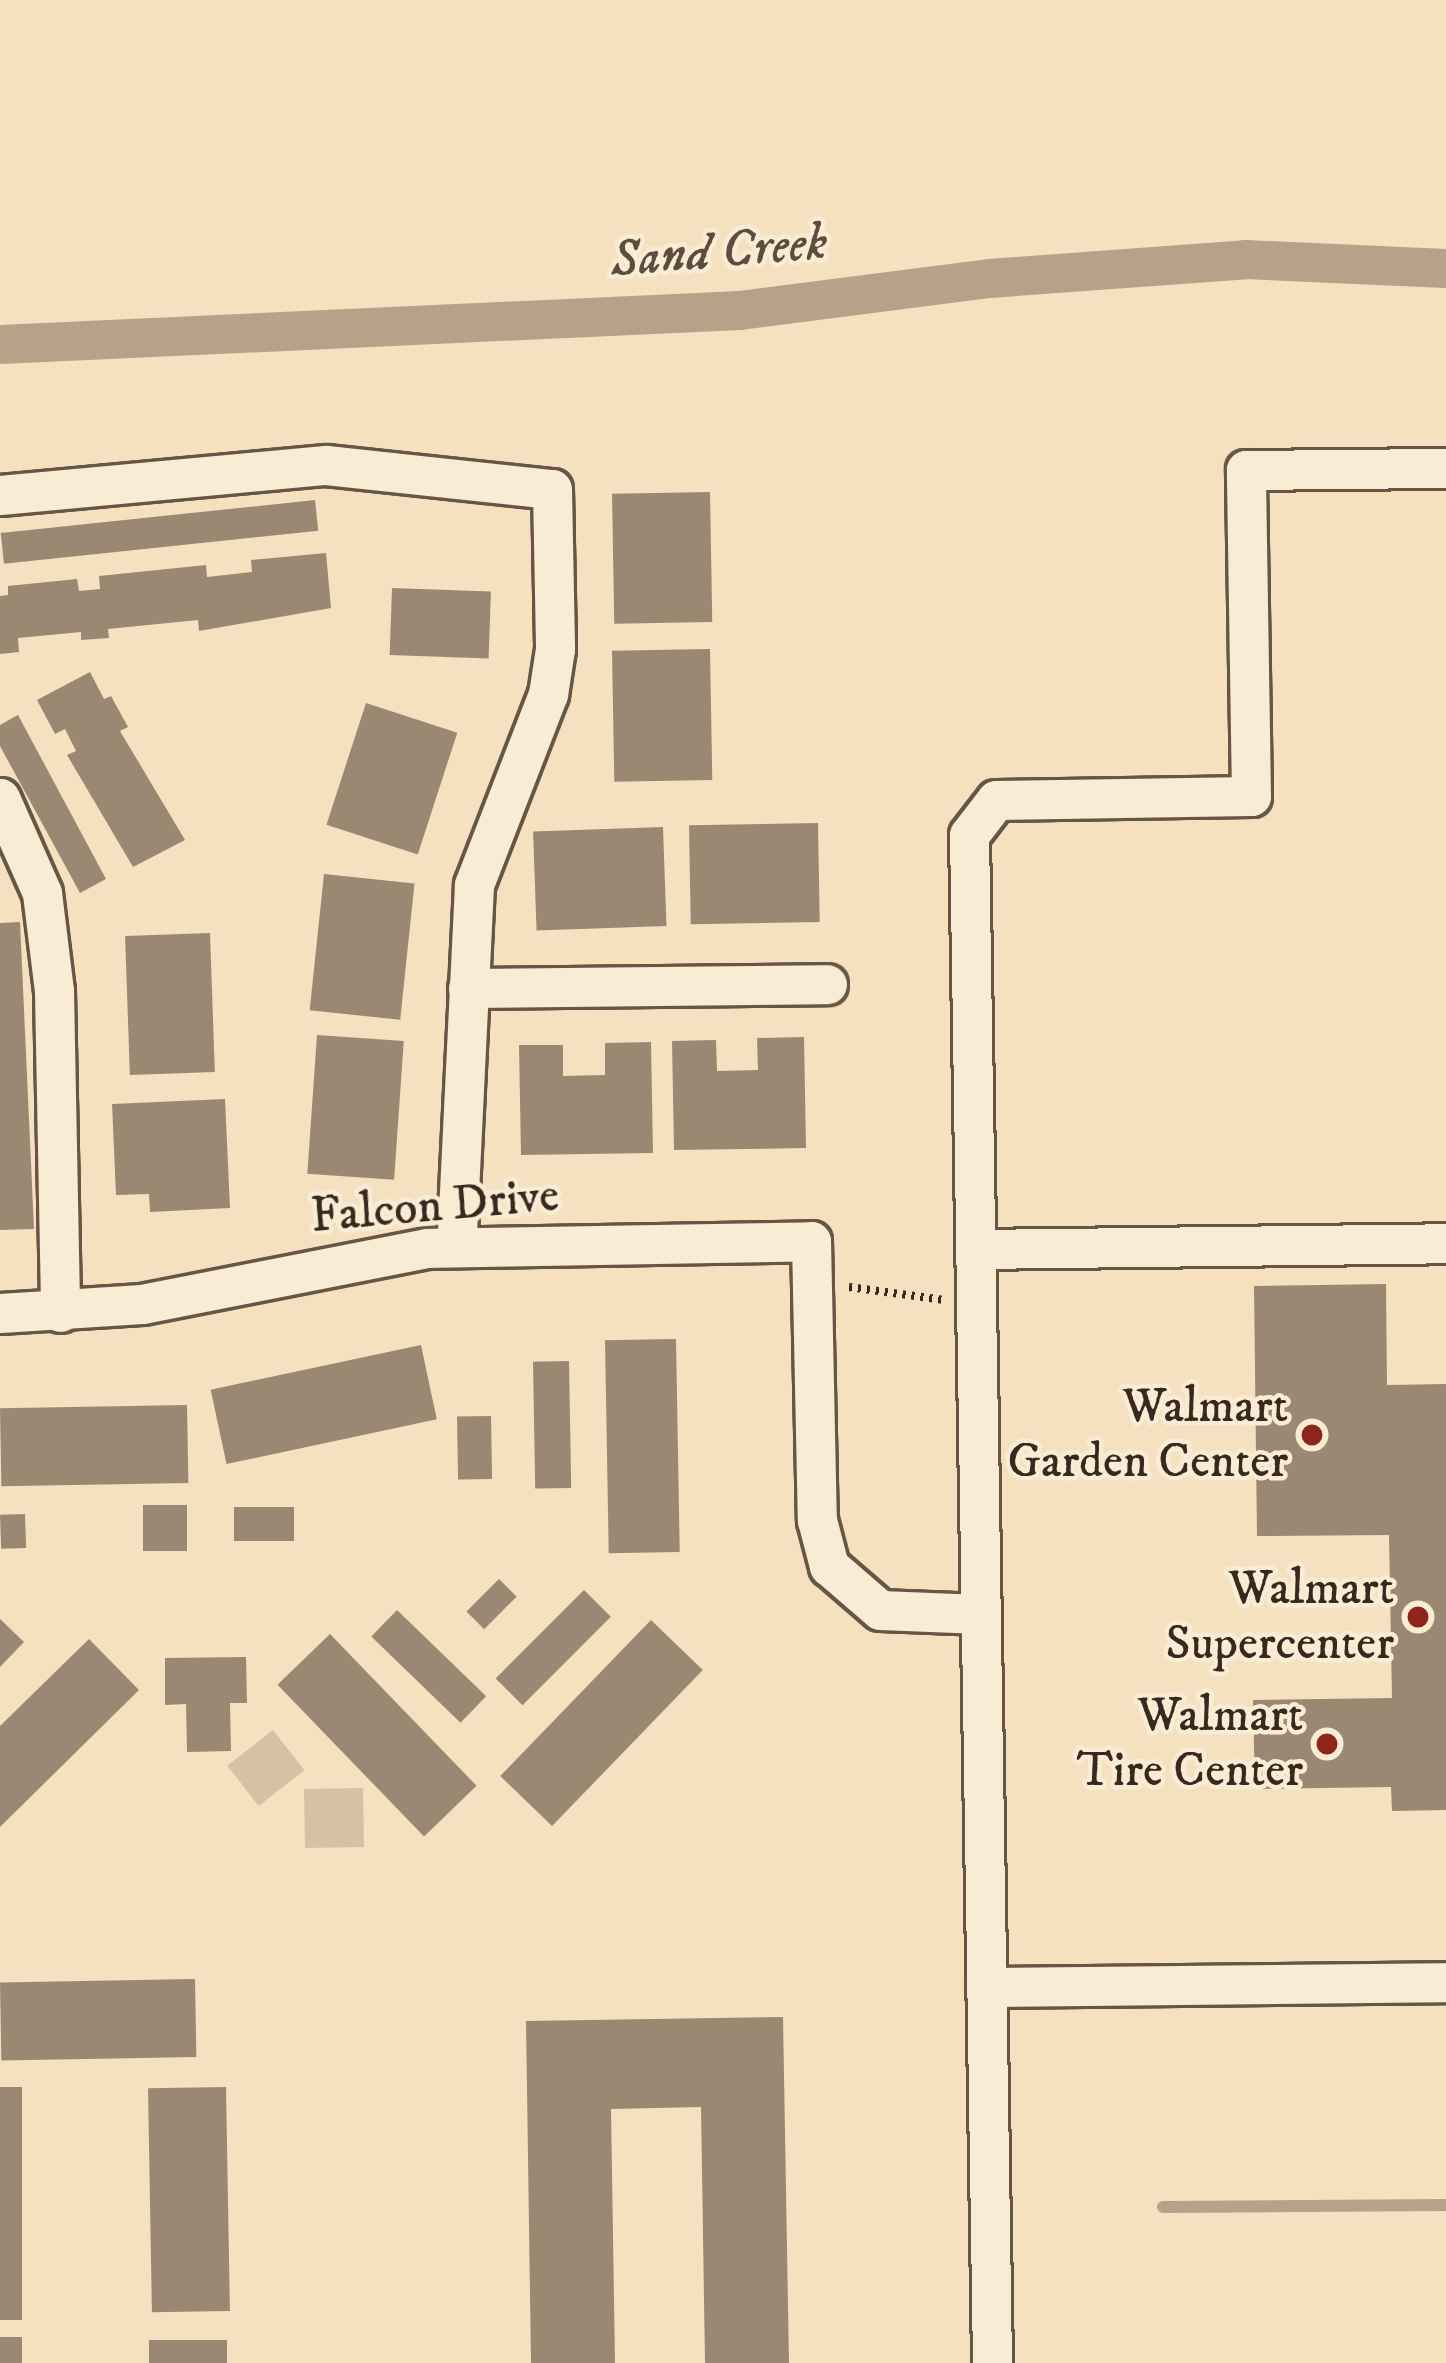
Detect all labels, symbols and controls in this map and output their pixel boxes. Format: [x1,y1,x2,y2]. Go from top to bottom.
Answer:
water label: Sand Creek [608,212,830,292]
street label: Falcon Drive [309,1167,561,1247]
place label: Walmart Garden Center [1007,1378,1288,1491]
marker: Walmart Garden Center [1299,1422,1325,1448]
place label: Walmart Supercenter [1166,1560,1394,1673]
marker: Walmart Supercenter [1405,1604,1431,1630]
place label: Walmart Tire Center [1077,1687,1303,1800]
marker: Walmart Tire Center [1314,1731,1340,1757]

